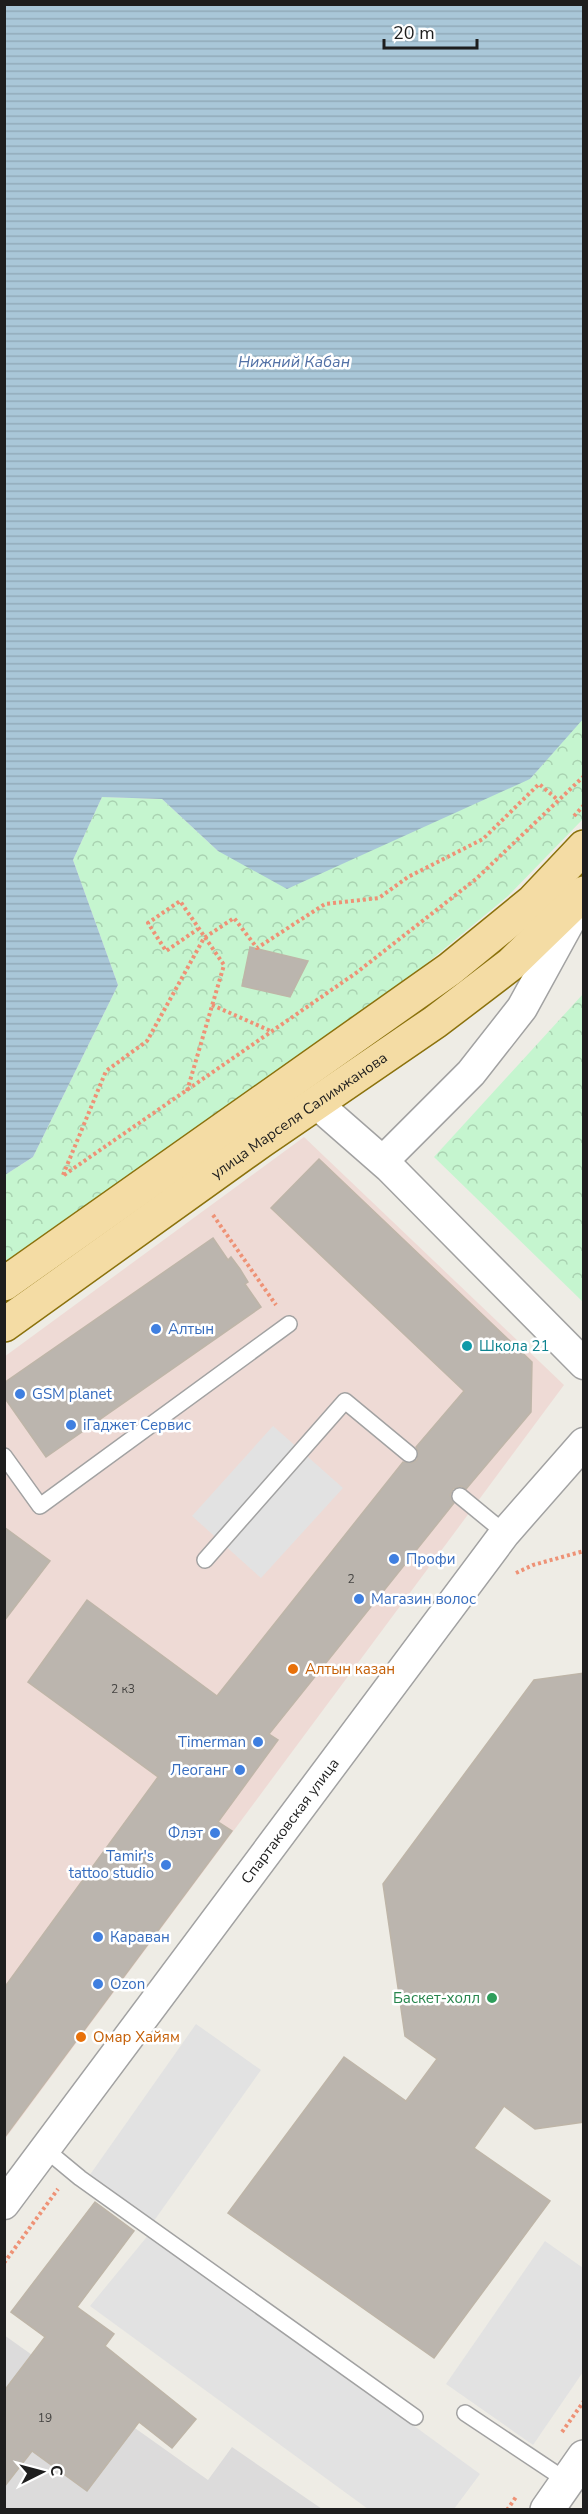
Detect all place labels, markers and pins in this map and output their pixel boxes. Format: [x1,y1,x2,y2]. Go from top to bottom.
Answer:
place label: Алтын [168,1319,214,1339]
marker: Алтын [149,1322,163,1336]
place label: Школа 21 [479,1336,550,1356]
marker: Школа 21 [460,1339,474,1353]
place label: GSM planet [32,1384,112,1404]
marker: GSM planet [13,1387,27,1401]
place label: iГаджет Сервис [83,1415,191,1435]
marker: iГаджет Сервис [64,1418,78,1432]
place label: Профи [406,1549,455,1569]
marker: Профи [387,1552,401,1566]
place label: Магазин волос [371,1589,476,1609]
marker: Магазин волос [352,1592,366,1606]
place label: Алтын казан [305,1659,395,1679]
marker: Алтын казан [286,1662,300,1676]
place label: Timerman [178,1732,246,1752]
marker: Timerman [251,1735,265,1749]
place label: Леоганг [170,1760,228,1780]
marker: Леоганг [233,1763,247,1777]
place label: Флэт [168,1823,203,1843]
marker: Флэт [208,1826,222,1840]
place label: Tamir's tattoo studio [69,1846,154,1883]
marker: Tamir's tattoo studio [159,1858,173,1872]
place label: Караван [110,1927,170,1947]
marker: Караван [91,1930,105,1944]
place label: Ozon [110,1974,145,1994]
marker: Ozon [91,1977,105,1991]
place label: Баскет-холл [393,1988,480,2008]
marker: Баскет-холл [485,1991,499,2005]
place label: Омар Хайям [93,2027,180,2047]
marker: Омар Хайям [74,2030,88,2044]

